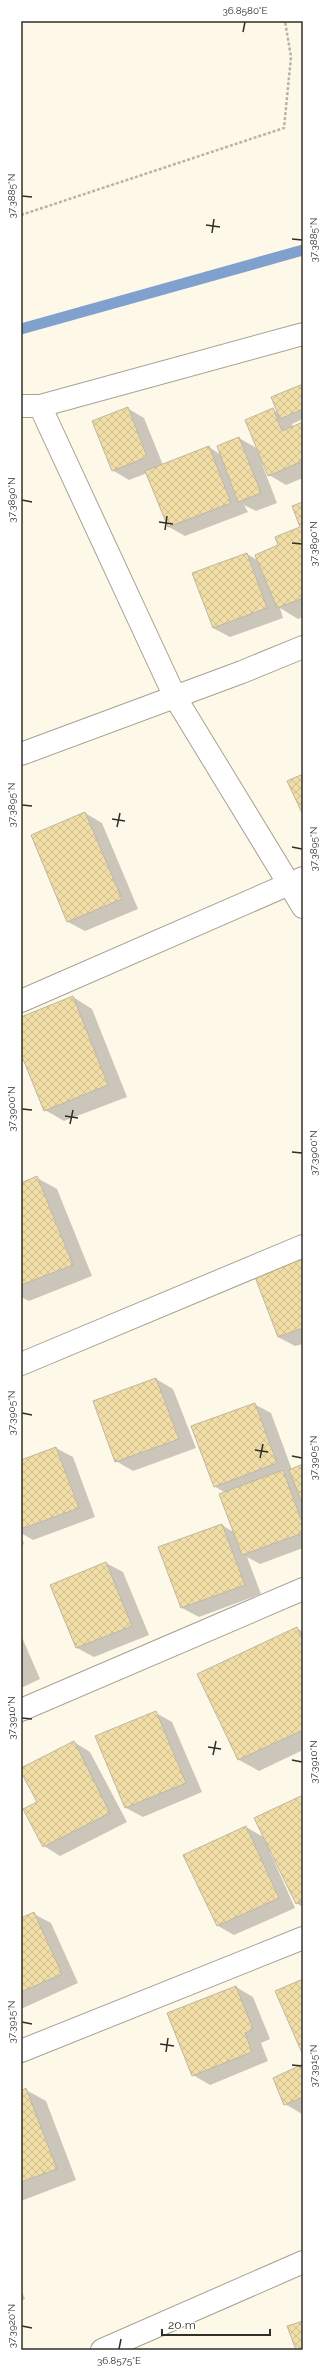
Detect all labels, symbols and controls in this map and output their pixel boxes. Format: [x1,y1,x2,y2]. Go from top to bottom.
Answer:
text: 36.8580°E [222,5,268,16]
text: 37.3885°N [6,174,17,218]
text: 37.3885°N [308,218,319,262]
text: 37.3890°N [6,477,17,523]
text: 37.3890°N [308,521,319,567]
text: 37.3895°N [6,783,17,827]
text: 37.3895°N [308,827,319,871]
text: 37.3900°N [6,1086,17,1132]
text: 37.3900°N [308,1130,319,1176]
text: 37.3905°N [6,1390,17,1436]
text: 37.3905°N [308,1435,319,1481]
text: 37.3910°N [6,1696,17,1740]
text: 37.3910°N [308,1740,319,1784]
text: 37.3915°N [6,2000,17,2044]
text: 37.3915°N [308,2044,319,2088]
text: 37.3920°N [6,2304,17,2348]
scale bar [162,2311,270,2337]
text: 20 m [168,2318,196,2332]
text: 36.8575°E [97,2355,141,2366]

